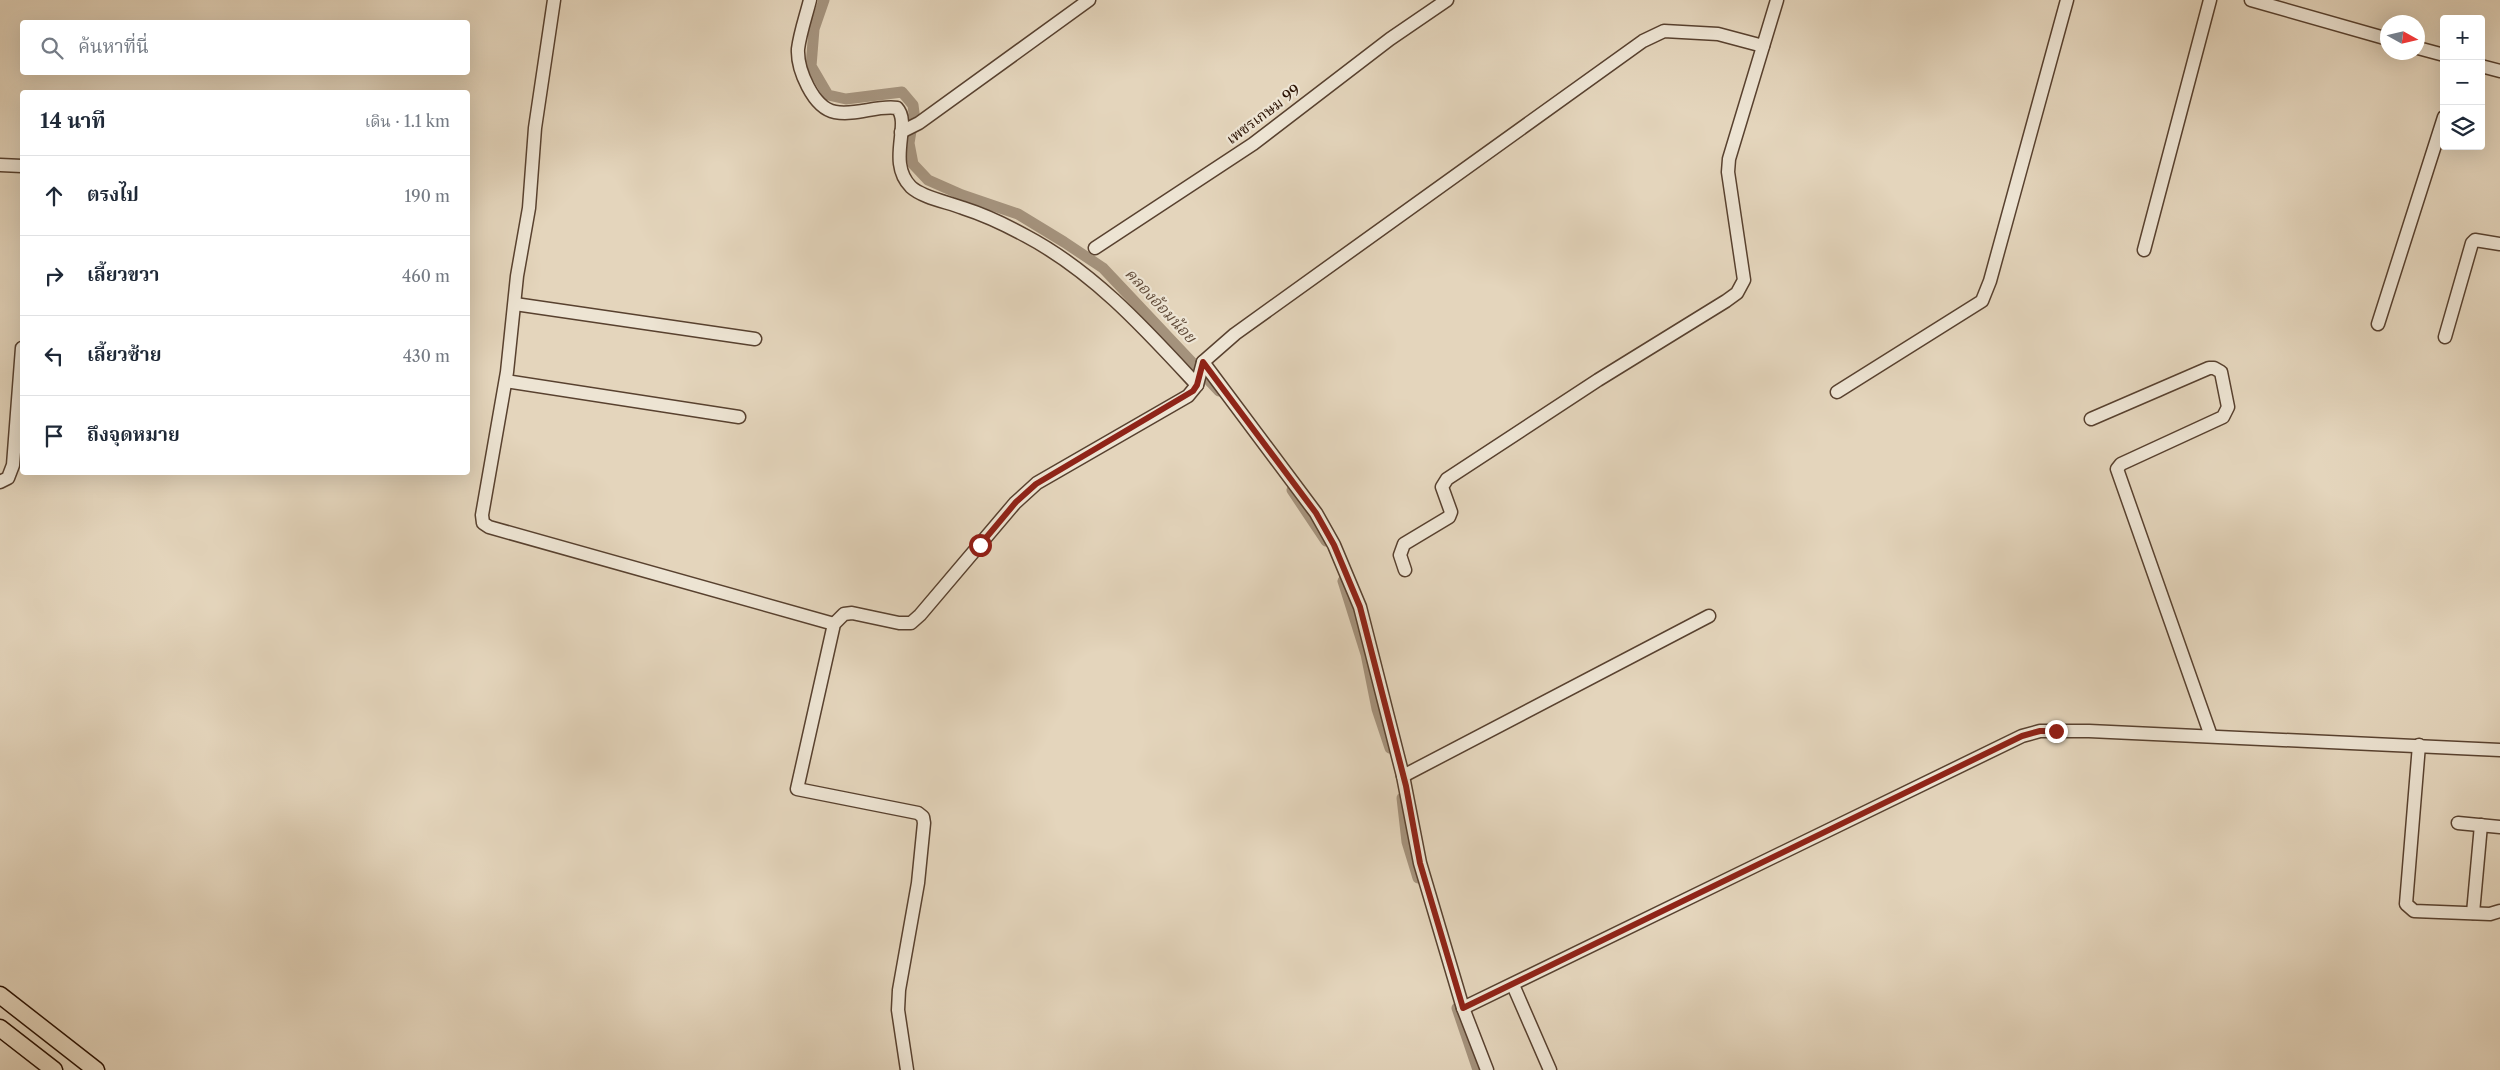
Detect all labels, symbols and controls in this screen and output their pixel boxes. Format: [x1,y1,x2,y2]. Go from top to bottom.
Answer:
north arrow [2380,15,2425,60]
map controls [2440,15,2485,150]
button: + [2440,15,2485,60]
search box [20,20,470,75]
icon: search [38,34,66,62]
text: ค้นหาที่นี่ [78,35,149,58]
button: − [2440,60,2485,105]
street label: เพชรเกษม 99 [1222,80,1304,148]
button: layers [2440,105,2485,150]
text: 14 นาที [40,108,106,133]
text: เดิน · 1.1 km [365,111,450,131]
icon: ahead [40,182,68,210]
text: ตรงไป [87,183,139,206]
text: 190 m [405,186,450,206]
icon: right [40,262,68,290]
text: เลี้ยวขวา [87,263,159,286]
water label: คลองอ้อมน้อย [1121,263,1202,348]
text: 460 m [402,266,450,286]
icon: left [40,342,68,370]
text: เลี้ยวซ้าย [87,343,161,366]
text: 430 m [403,346,450,366]
icon: arrive [40,422,68,450]
text: ถึงจุดหมาย [87,423,180,446]
route start [969,534,992,557]
route end [2045,720,2068,743]

